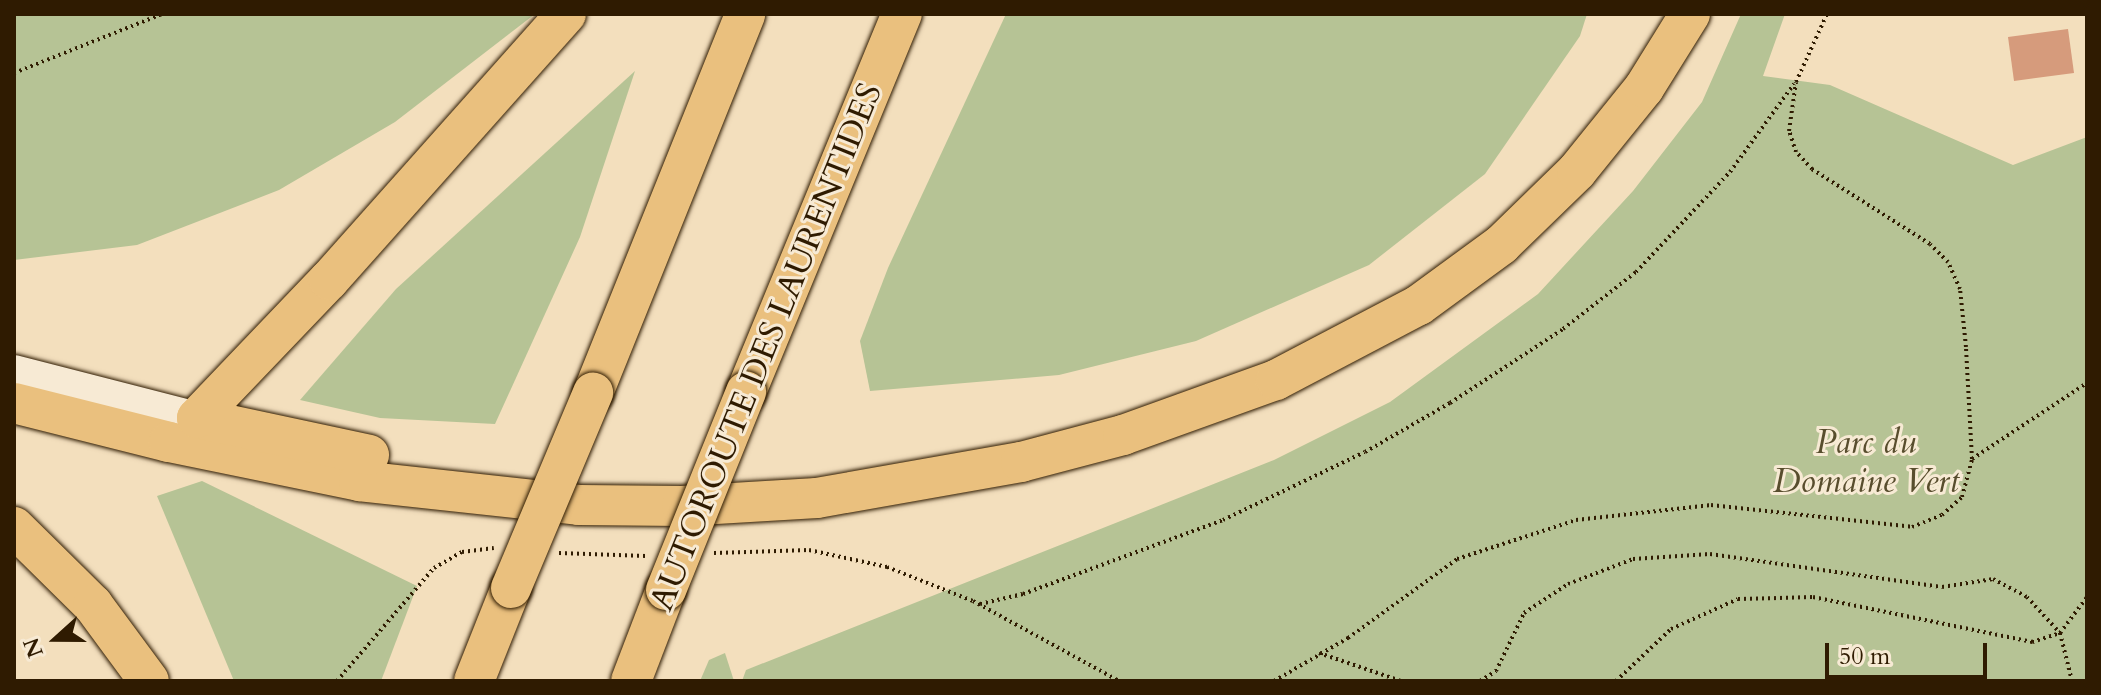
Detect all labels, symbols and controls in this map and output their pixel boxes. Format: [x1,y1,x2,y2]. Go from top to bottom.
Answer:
street label: AUTOROUTE DES LAURENTIDES [641,77,891,617]
park label: Parc du Domaine Vert [1773,422,1959,502]
north arrow [16,599,96,679]
scale bar [1829,627,1991,677]
text: N [16,633,51,662]
text: 50 m [1839,640,1890,673]

